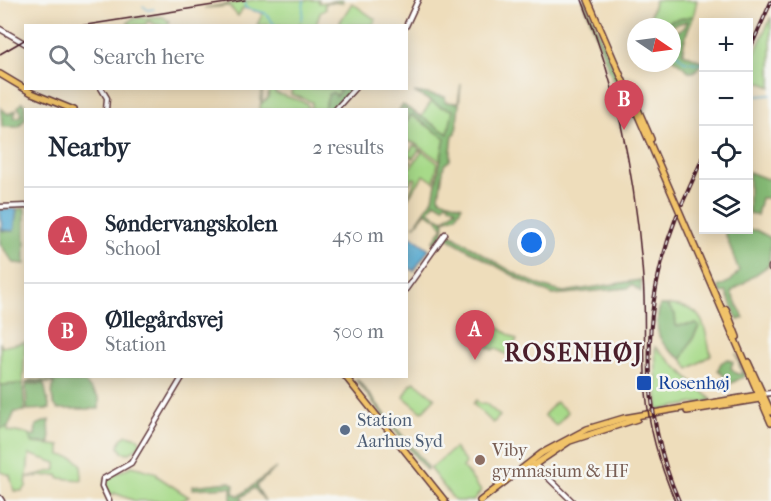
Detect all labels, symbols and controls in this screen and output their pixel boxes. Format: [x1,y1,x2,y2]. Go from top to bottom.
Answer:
north arrow [627,18,681,72]
map controls [699,18,753,234]
button: + [699,18,753,72]
search box [24,24,408,90]
icon: search [45,41,78,74]
text: Search here [93,44,205,70]
button: − [699,72,753,126]
pin: B [604,80,644,130]
button: locate [699,126,753,180]
text: Nearby [48,132,130,163]
text: 2 results [313,136,384,159]
button: layers [699,180,753,234]
text: Søndervangskolen [105,211,277,237]
text: A [61,224,74,247]
text: 450 m [332,224,384,247]
your location [517,228,546,257]
text: School [105,237,161,260]
text: Øllegårdsvej [105,307,224,333]
pin: A [456,310,494,360]
text: B [61,320,74,343]
text: 500 m [332,320,384,343]
text: Station [105,333,166,356]
district label: ROSENHØJ [504,339,644,367]
place label: Rosenhøj [658,373,730,394]
marker: Rosenhøj [635,374,653,392]
place label: Station Aarhus Syd [356,410,443,452]
marker: Station Aarhus Syd [338,423,352,437]
place label: Viby gymnasium & HF [491,440,629,482]
marker: Viby gymnasium & HF [473,453,487,467]

